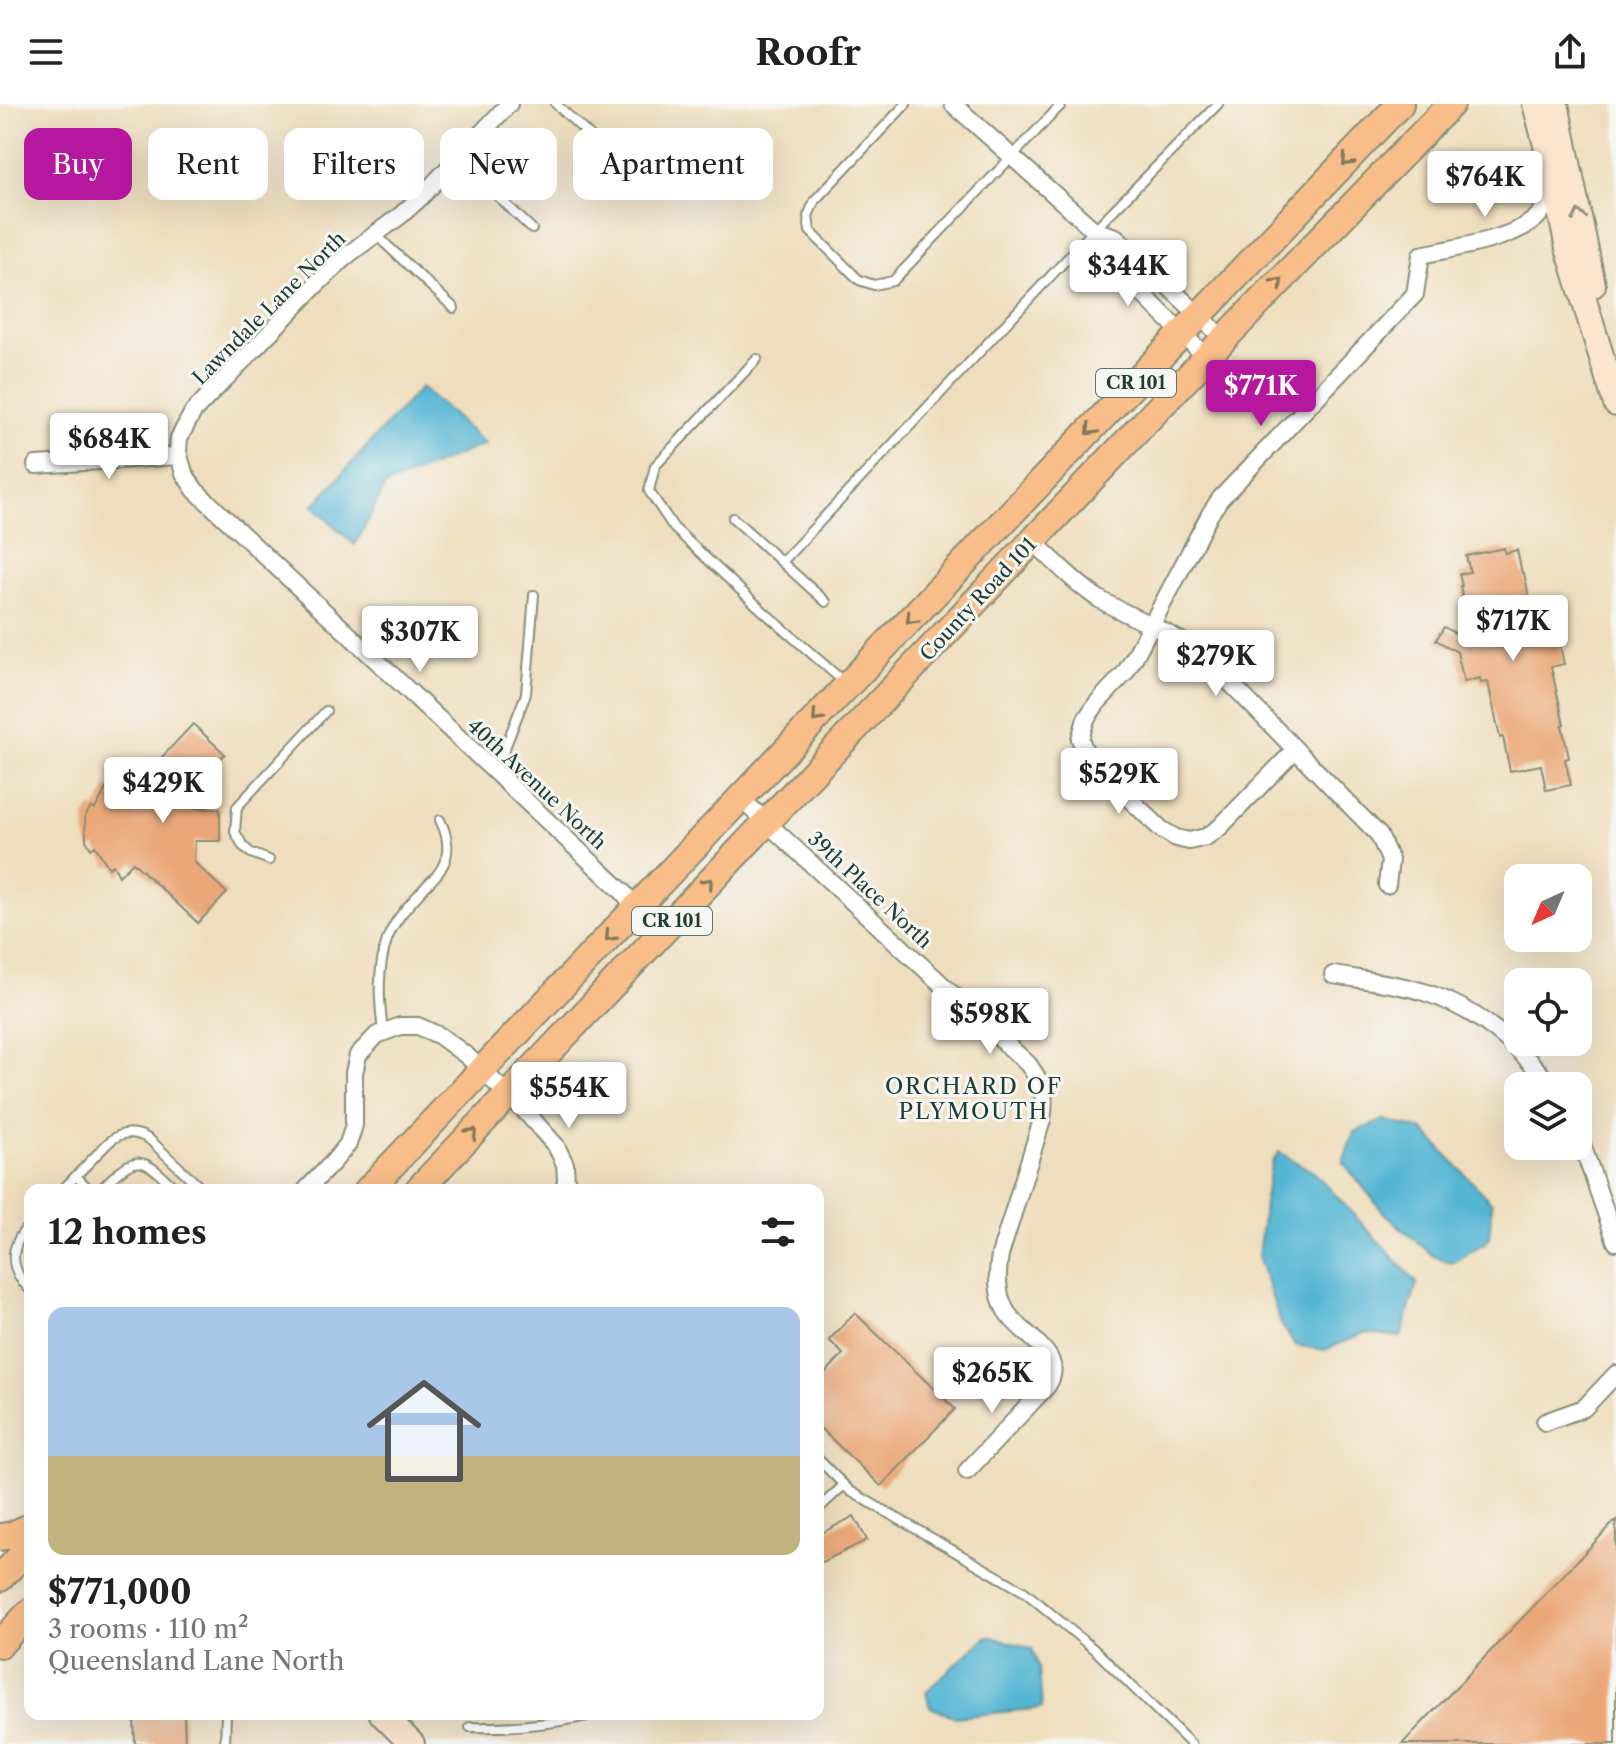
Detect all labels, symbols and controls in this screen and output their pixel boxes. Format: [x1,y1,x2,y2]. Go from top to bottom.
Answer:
icon: menu [24,30,68,74]
text: Roofr [755,30,861,74]
icon: share [1548,30,1592,74]
chip: Buy [24,128,132,200]
chip: Rent [148,128,268,200]
chip: Filters [284,128,424,200]
chip: New [440,128,557,200]
chip: Apartment [573,128,773,200]
one-way arrow [1342,151,1356,166]
pin: $764K [1429,151,1541,219]
text: $764K [1445,161,1525,193]
one-way arrow [1572,208,1589,221]
street label: Lawndale Lane North [188,226,351,389]
pin: $344K [1072,240,1184,308]
text: $344K [1088,250,1168,282]
one-way arrow [1269,278,1284,292]
pin: $771K [1205,360,1317,428]
road number: CR 101 [1096,369,1176,397]
text: $771K [1224,370,1298,402]
pin: $684K [53,413,165,481]
one-way arrow [1086,421,1100,436]
text: $684K [68,423,150,455]
street label: County Road 101 [915,532,1042,666]
pin: $717K [1457,595,1569,663]
text: $717K [1476,605,1550,637]
pin: $307K [364,606,476,674]
one-way arrow [906,610,921,624]
text: $307K [380,616,460,648]
pin: $279K [1160,630,1272,698]
text: $279K [1176,640,1256,672]
one-way arrow [812,708,826,723]
street label: 40th Avenue North [463,713,612,855]
pin: $529K [1063,748,1175,816]
pin: $429K [107,757,219,825]
text: $529K [1079,758,1159,790]
text: $429K [122,767,204,799]
street label: 39th Place North [803,826,937,954]
north arrow [1504,864,1592,952]
map controls [1504,864,1592,1160]
one-way arrow [699,878,713,893]
road number: CR 101 [632,907,712,935]
one-way arrow [604,927,619,941]
button: locate [1504,968,1592,1056]
pin: $598K [934,988,1046,1056]
text: $598K [949,998,1031,1030]
pin: $554K [513,1062,625,1130]
text: $554K [529,1072,609,1104]
button: layers [1504,1072,1592,1160]
district label: ORCHARD OF PLYMOUTH [885,1073,1063,1125]
one-way arrow [462,1128,477,1142]
icon: filters [756,1210,800,1254]
text: 12 homes [48,1211,207,1253]
pin: $265K [936,1347,1048,1415]
text: $265K [952,1357,1032,1389]
icon: home [352,1359,496,1503]
text: $771,000 [48,1571,192,1613]
text: 3 rooms · 110 m² [48,1613,249,1645]
text: Queensland Lane North [48,1645,345,1677]

